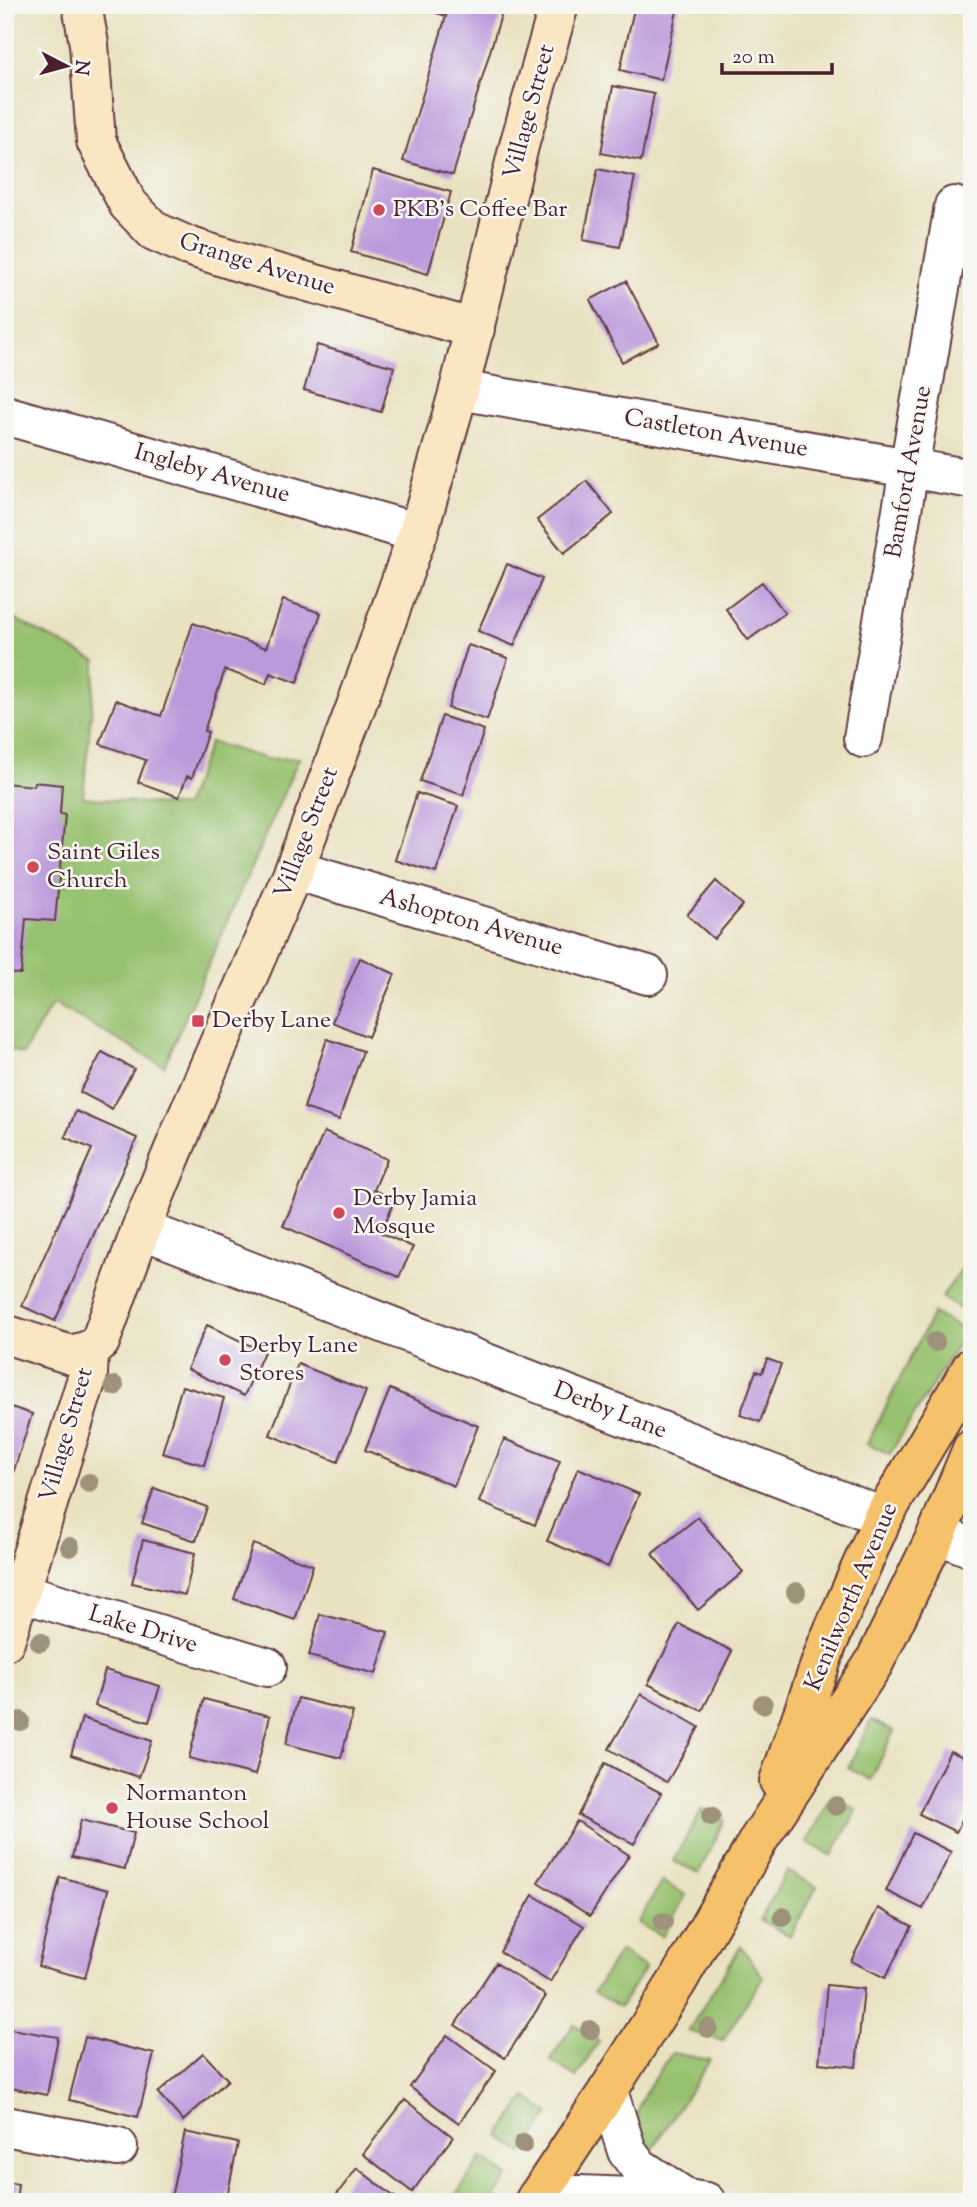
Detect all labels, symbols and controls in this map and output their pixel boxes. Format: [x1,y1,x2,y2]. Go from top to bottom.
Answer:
north arrow [32,32,102,102]
scale bar [722,32,832,76]
street label: Village Street [496,41,564,183]
text: 20 m [732,43,775,73]
text: N [66,59,95,76]
place label: PKB's Coffee Bar [393,193,567,227]
marker: PKB's Coffee Bar [371,202,387,218]
street label: Grange Avenue [175,225,339,305]
street label: Bamford Avenue [877,383,941,561]
street label: Castleton Avenue [621,401,811,467]
street label: Ingleby Avenue [130,436,294,512]
street label: Village Street [266,762,348,904]
place label: Saint Giles Church [47,836,160,898]
marker: Saint Giles Church [25,859,41,875]
street label: Ashopton Avenue [375,881,567,965]
place label: Derby Lane [212,1004,331,1038]
marker: Derby Lane [190,1013,206,1029]
place label: Derby Jamia Mosque [353,1182,477,1244]
marker: Derby Jamia Mosque [331,1205,347,1221]
place label: Derby Lane Stores [239,1329,358,1391]
marker: Derby Lane Stores [217,1352,233,1368]
street label: Village Street [32,1364,102,1506]
street label: Derby Lane [548,1374,672,1448]
street label: Kenilworth Avenue [797,1497,907,1697]
street label: Lake Drive [84,1597,202,1663]
place label: Normanton House School [126,1777,270,1839]
marker: Normanton House School [104,1800,120,1816]

